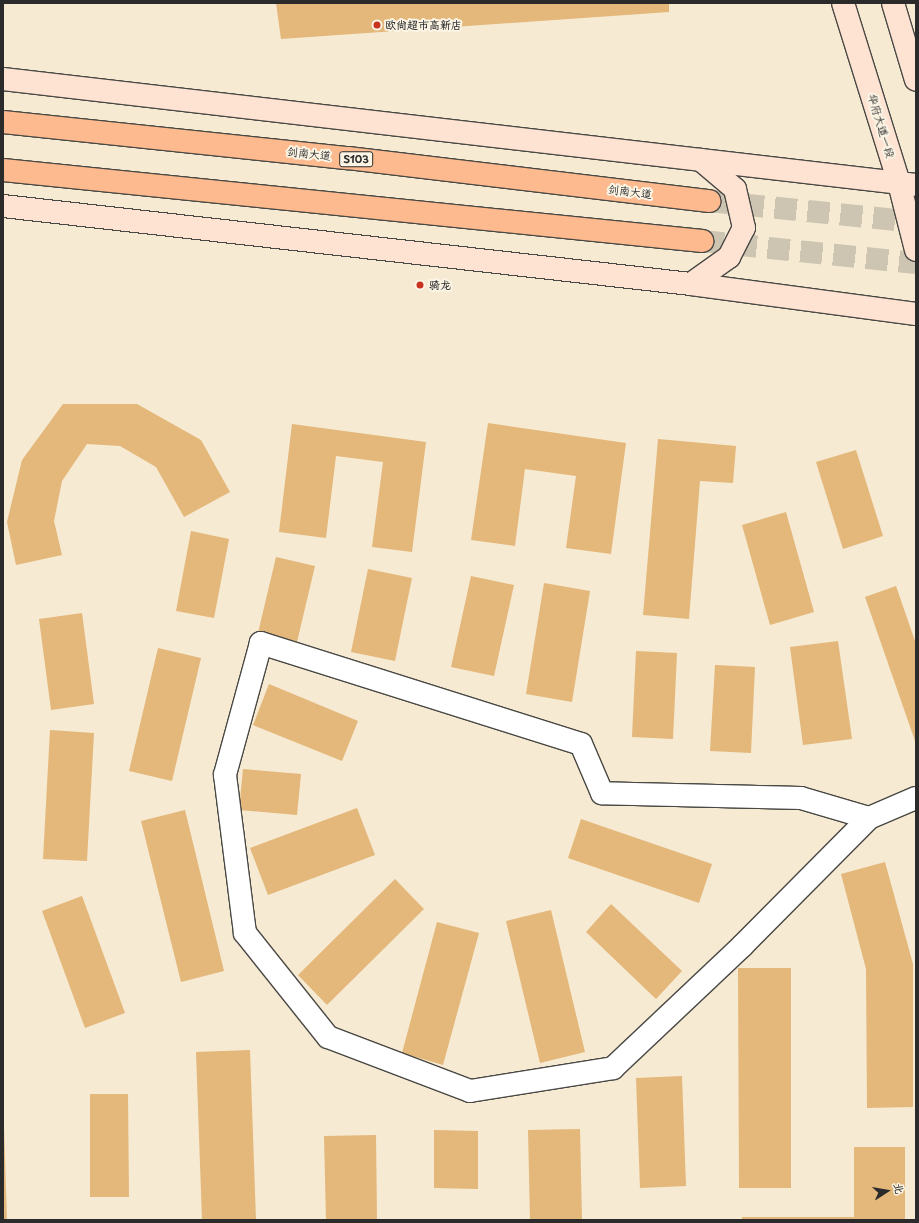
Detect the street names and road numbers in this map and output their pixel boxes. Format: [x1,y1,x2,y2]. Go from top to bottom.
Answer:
street label: 华府大道一段 [865,93,897,159]
street label: 剑南大道 [286,145,332,163]
road number: S103 [339,151,373,167]
street label: 剑南大道 [607,183,653,201]

